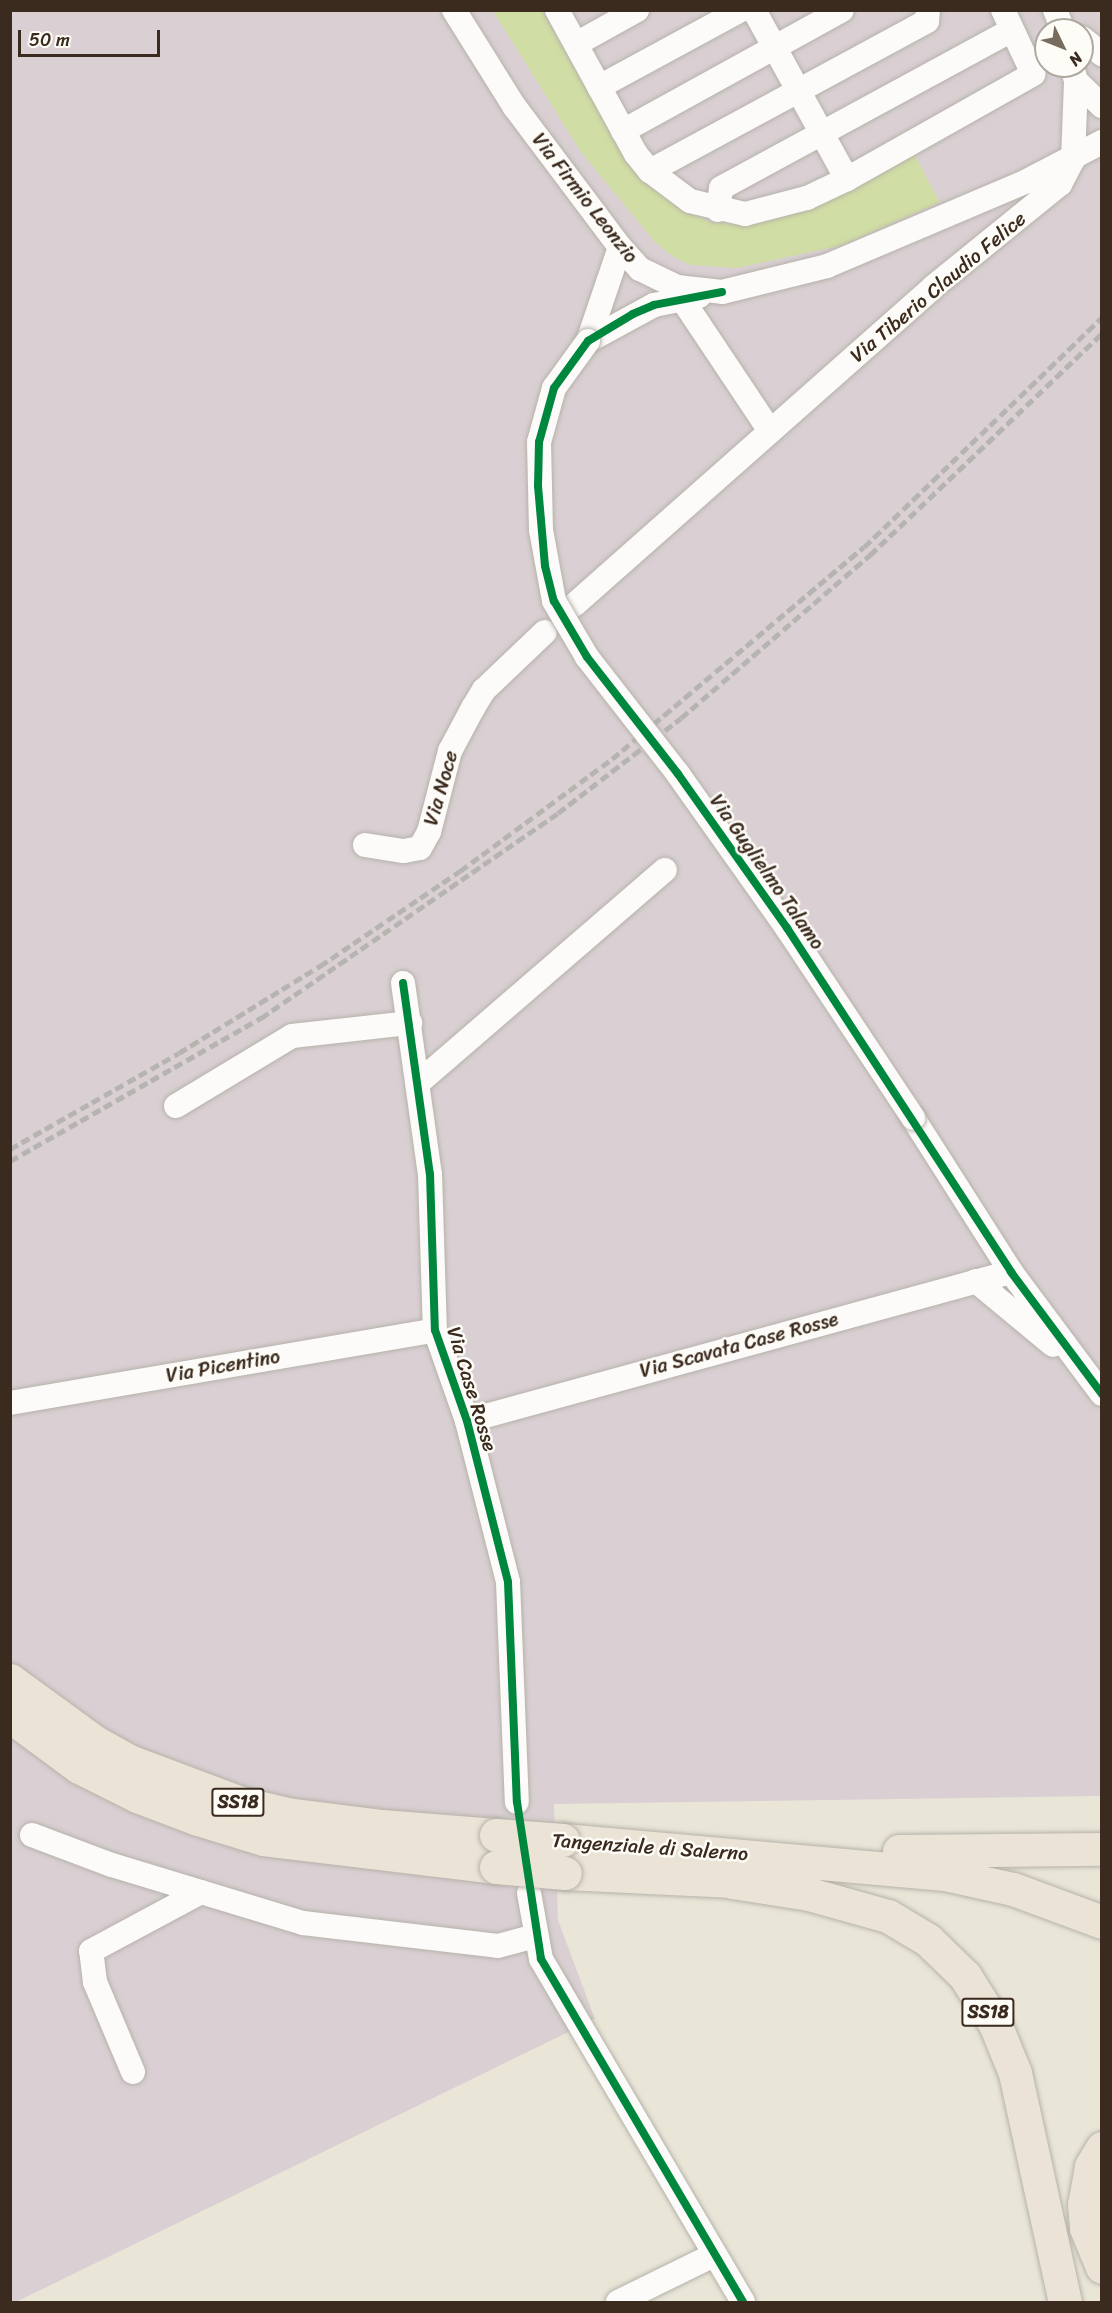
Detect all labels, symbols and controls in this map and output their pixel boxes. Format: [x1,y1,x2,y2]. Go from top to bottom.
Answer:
scale bar [21,18,164,56]
north arrow [1034,18,1094,78]
text: 50 m [29,24,70,56]
text: N [1062,45,1090,73]
street label: Via Firmio Leonzio [527,128,643,268]
street label: Via Tiberio Claudio Felice [845,206,1031,368]
street label: Via Noce [419,748,463,828]
street label: Via Guglielmo Talamo [705,790,829,954]
street label: Via Scavata Case Rosse [636,1307,842,1383]
street label: Via Case Rosse [441,1323,503,1455]
street label: Via Picentino [164,1344,282,1388]
road number: SS18 [211,1787,265,1817]
street label: Tangenziale di Salerno [551,1828,749,1866]
road number: SS18 [961,1997,1015,2027]

